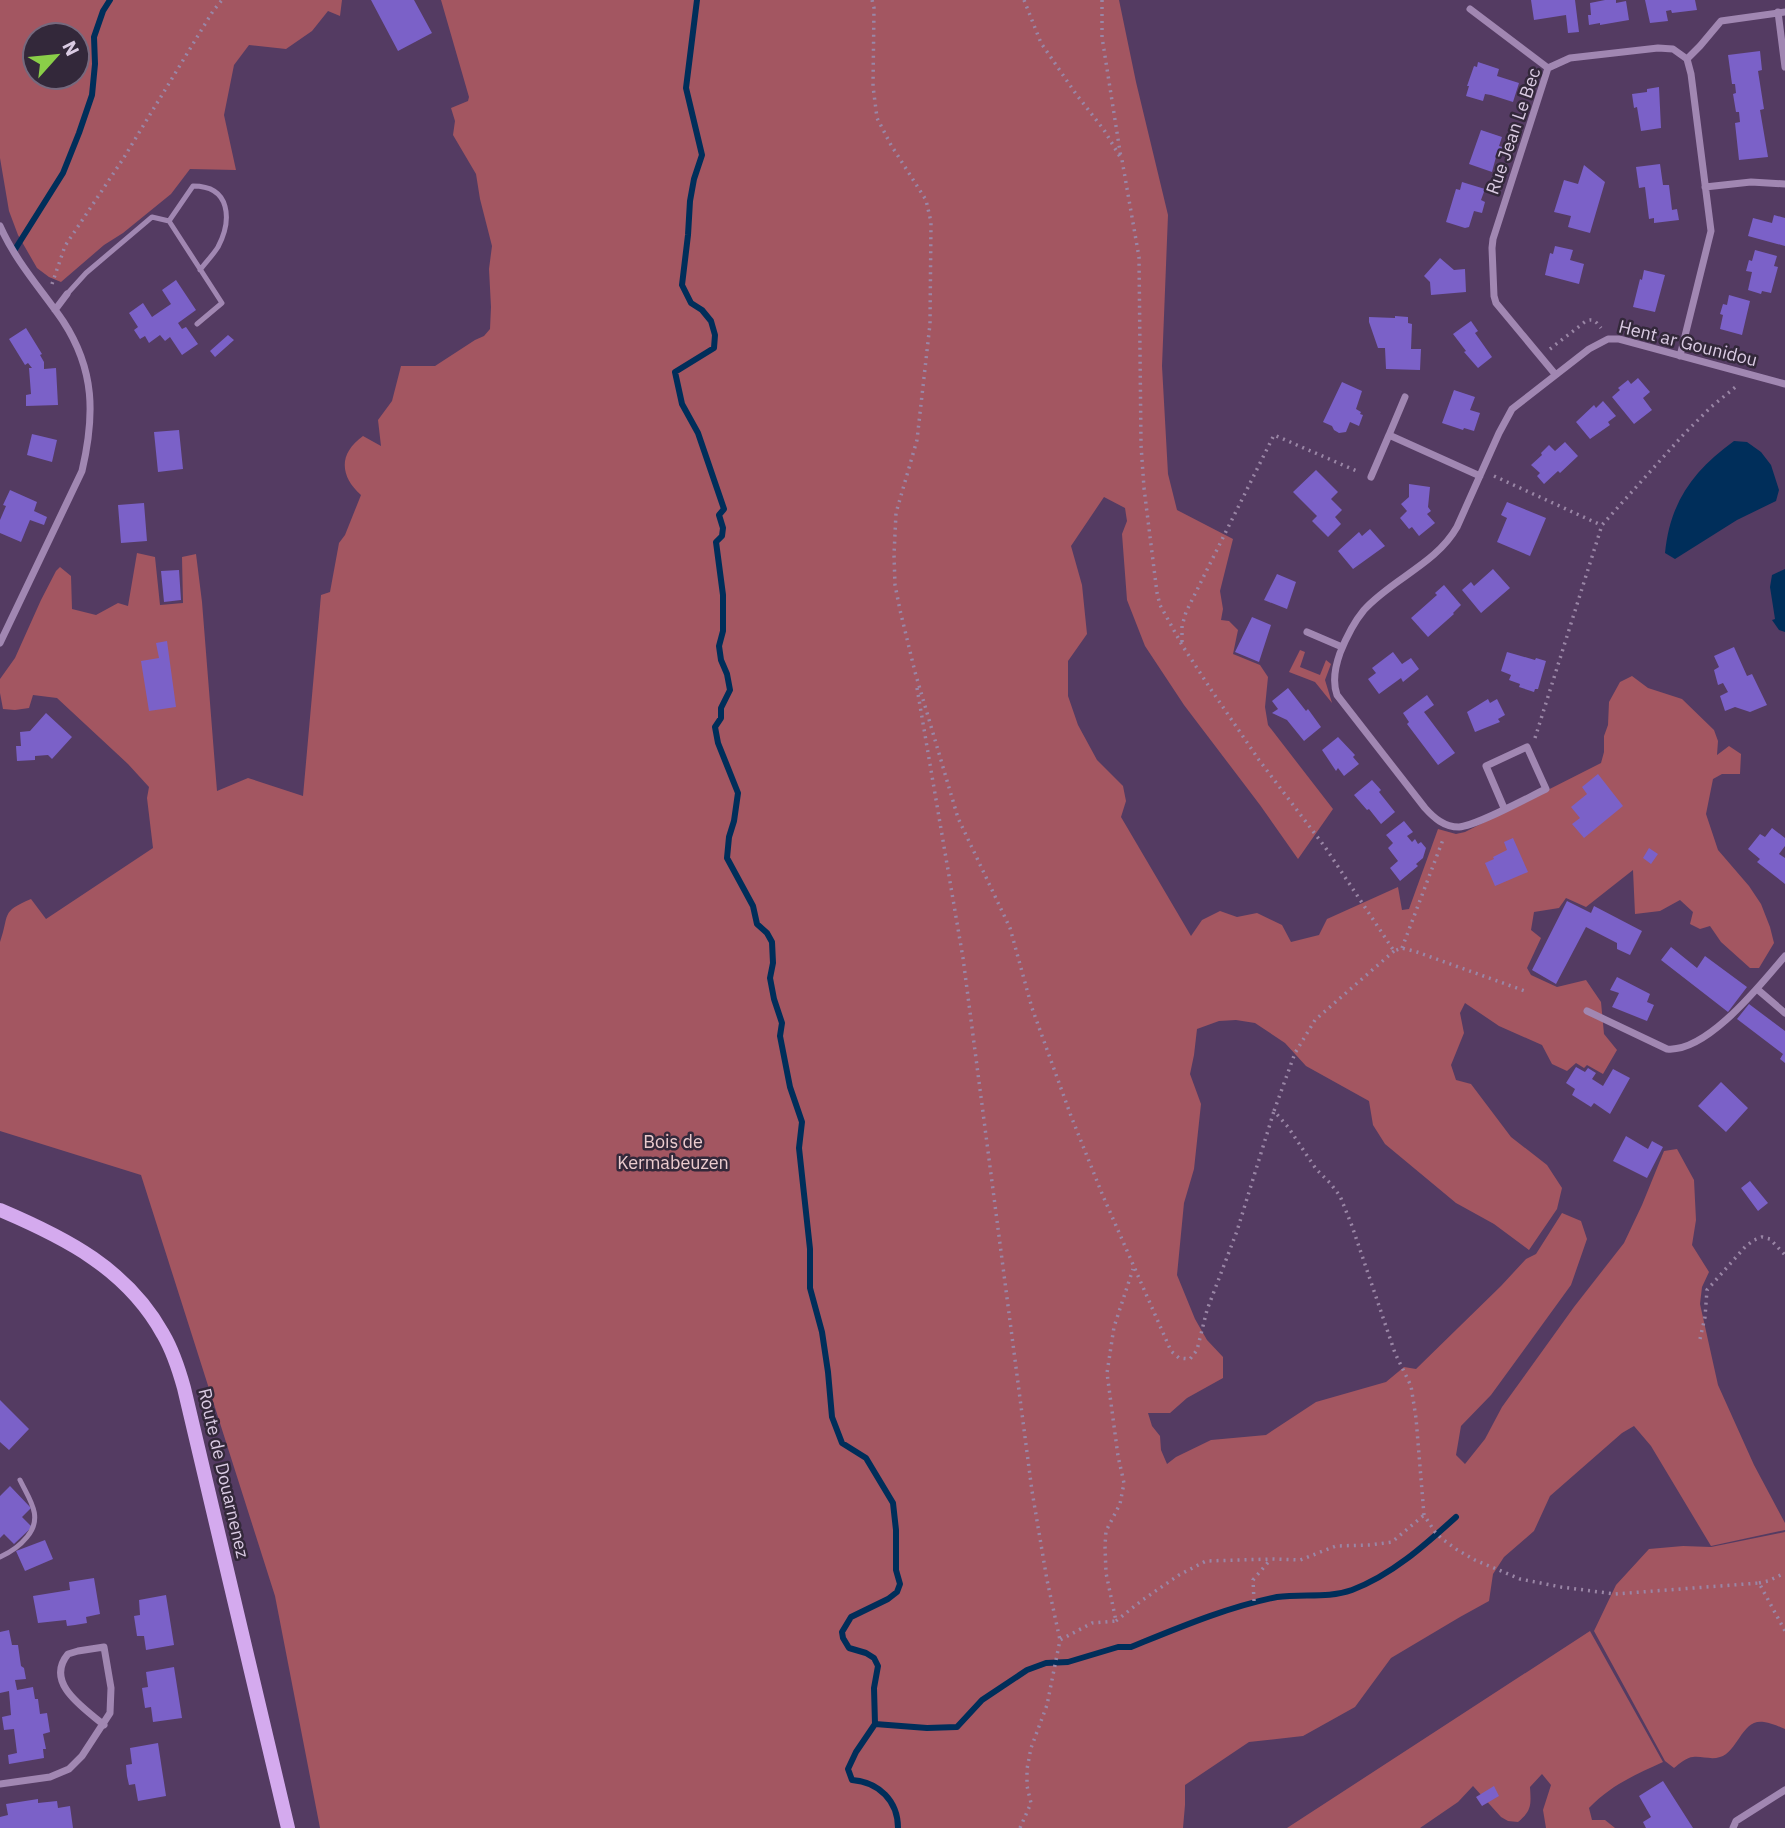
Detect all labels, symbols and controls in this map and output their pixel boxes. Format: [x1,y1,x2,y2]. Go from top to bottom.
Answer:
north arrow [21,21,91,91]
text: N [57,37,85,60]
street label: Rue Jean Le Bec [1481,65,1545,197]
street label: Hent ar Gounidou [1616,315,1760,371]
park label: Bois de Kermabeuzen [617,1130,729,1174]
street label: Route de Douarnenez [193,1386,255,1560]

